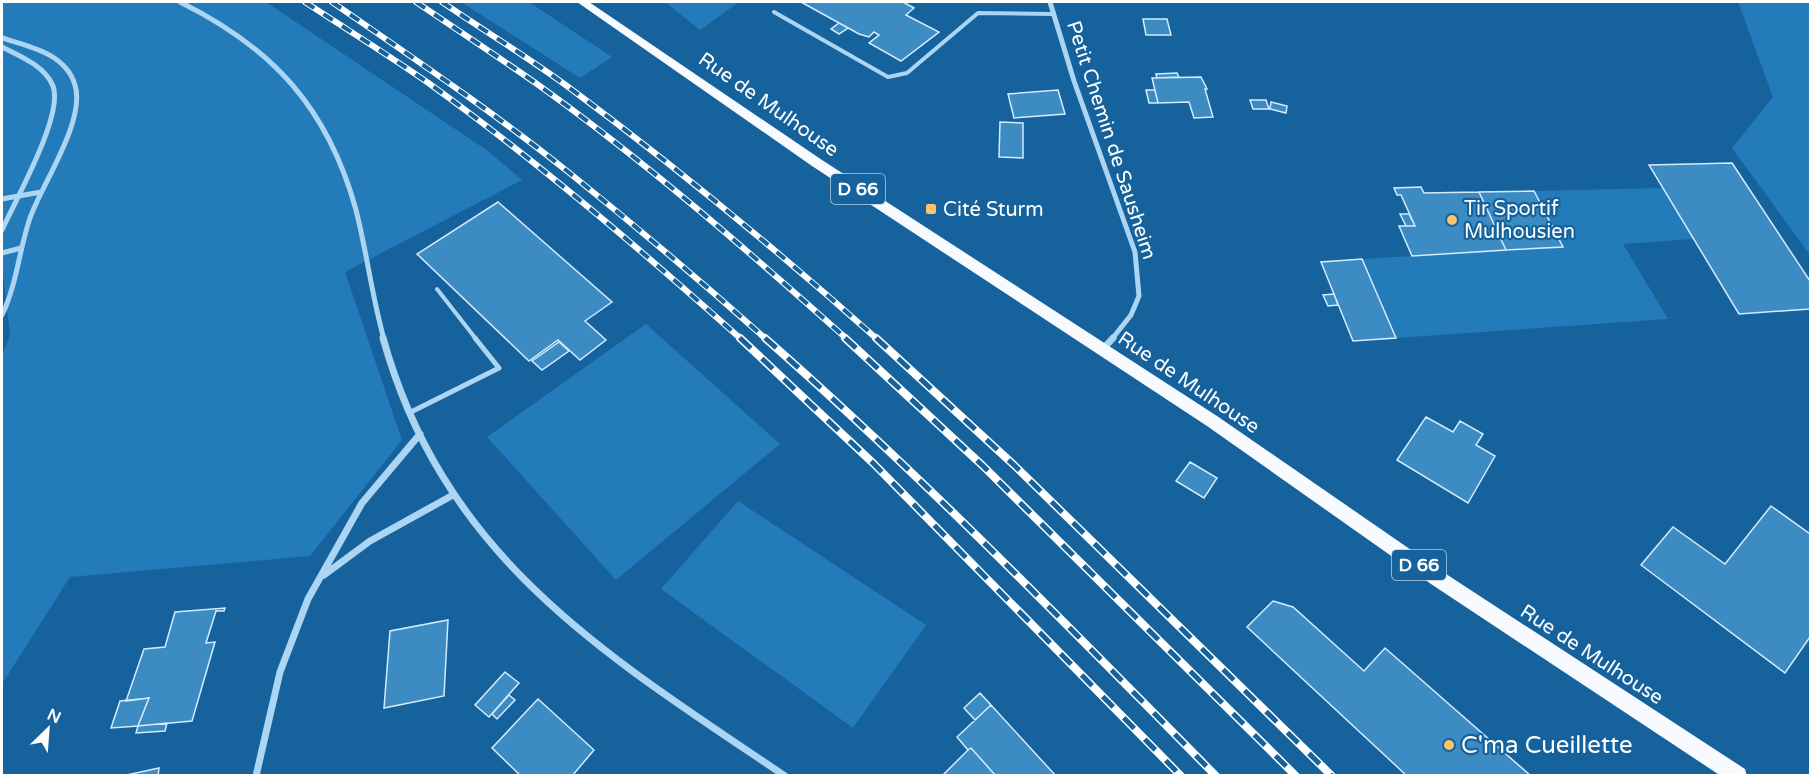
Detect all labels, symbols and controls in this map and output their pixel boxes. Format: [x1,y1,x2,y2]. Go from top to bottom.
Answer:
street label: Petit Chemin de Sausheim [1061,18,1161,263]
street label: Rue de Mulhouse [694,47,843,162]
road number: D 66 [831,174,885,204]
place label: Tir Sportif Mulhousien [1464,197,1575,244]
place label: Cité Sturm [943,198,1044,222]
marker: Cité Sturm [924,202,938,216]
marker: Tir Sportif Mulhousien [1445,213,1459,227]
street label: Rue de Mulhouse [1113,327,1264,439]
road number: D 66 [1392,550,1446,580]
street label: Rue de Mulhouse [1515,600,1667,710]
north arrow [18,699,78,759]
text: N [44,705,64,728]
place label: C'ma Cueillette [1461,731,1633,760]
marker: C'ma Cueillette [1442,738,1456,752]

